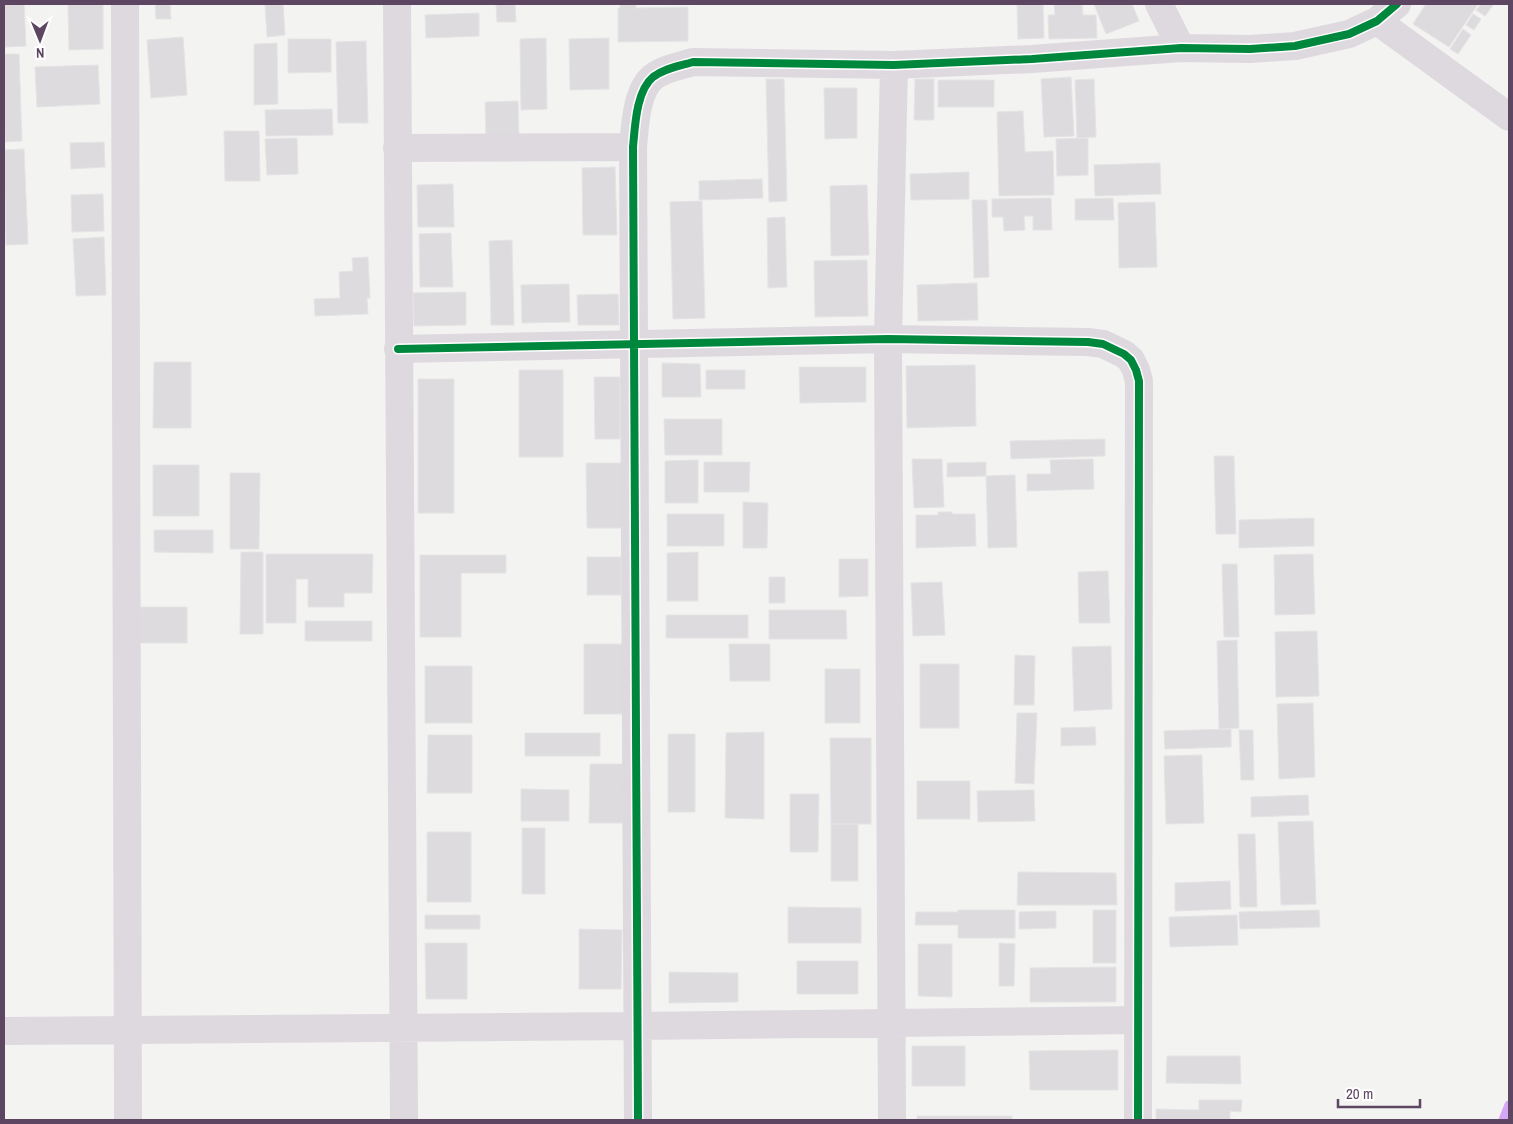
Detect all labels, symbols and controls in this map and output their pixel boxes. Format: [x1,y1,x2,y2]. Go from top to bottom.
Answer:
north arrow [15,15,65,65]
text: N [36,44,45,62]
scale bar [1338,1076,1420,1108]
text: 20 m [1346,1083,1373,1104]

